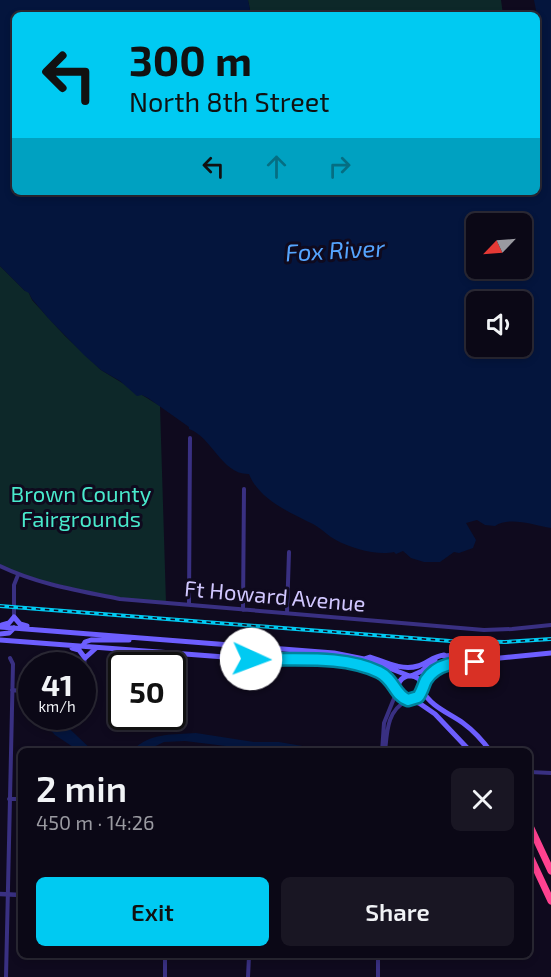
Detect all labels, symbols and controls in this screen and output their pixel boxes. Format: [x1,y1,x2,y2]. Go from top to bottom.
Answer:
text: 300 m [129,34,252,84]
icon: left [30,36,108,114]
text: North 8th Street [129,85,330,117]
icon: left [197,150,230,183]
icon: ahead [260,150,293,183]
icon: right [323,150,356,183]
north arrow [466,213,532,279]
map controls [466,213,532,357]
water label: Fox River [284,232,386,267]
button: sound [466,291,532,357]
park label: Brown County Fairgrounds [11,480,152,531]
street label: Ft Howard Avenue [183,574,367,616]
position arrow [219,627,283,691]
pin [449,636,500,687]
icon: arrive [458,645,491,678]
speed limit sign: 50 [108,652,186,730]
text: 41 [41,666,73,702]
text: km/h [38,697,76,715]
text: 2 min [36,766,127,809]
button: close [451,768,514,831]
text: 450 m · 14:26 [36,810,154,834]
button: Exit [36,877,269,946]
button: Share [281,877,514,946]

